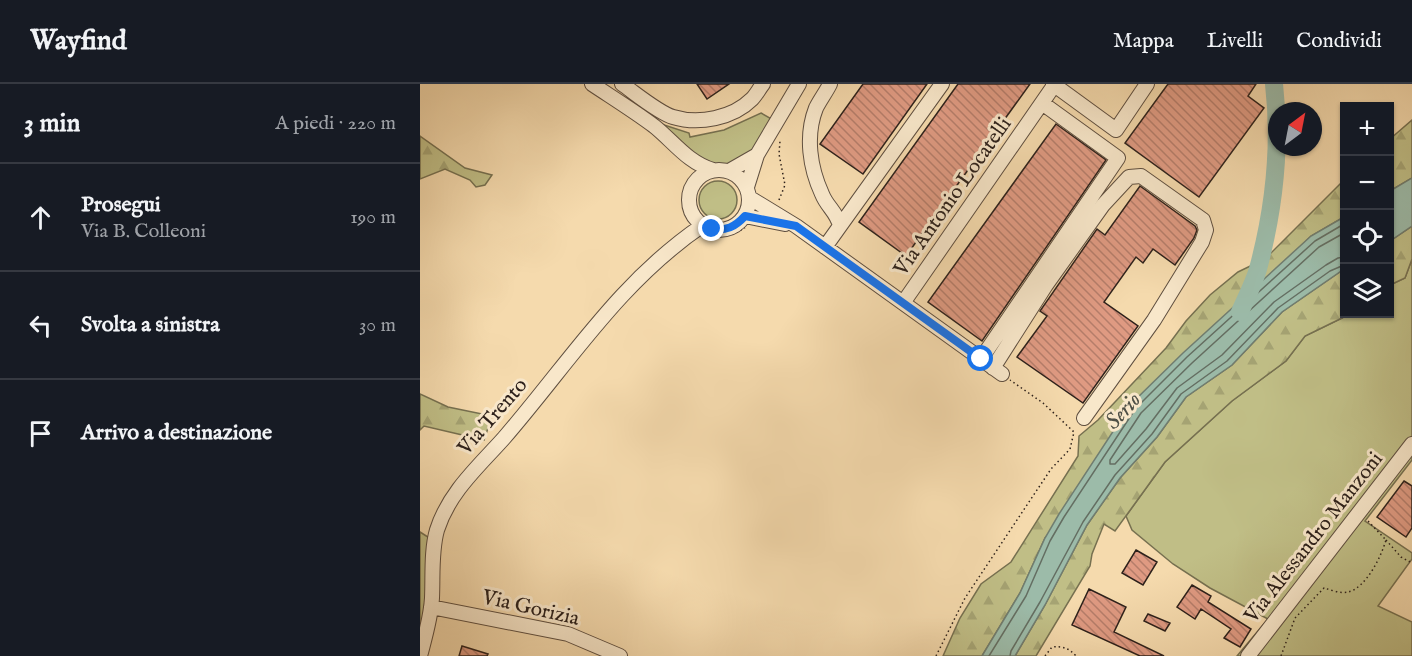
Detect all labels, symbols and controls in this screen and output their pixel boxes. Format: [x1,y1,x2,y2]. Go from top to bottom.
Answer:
text: Wayfind [30,24,127,59]
text: Mappa [1113,28,1174,55]
text: Livelli [1207,28,1263,55]
text: Condividi [1296,28,1382,55]
north arrow [1268,102,1322,156]
map controls [1340,102,1394,318]
button: + [1340,102,1394,156]
text: 3 min [24,107,80,140]
text: A piedi · 220 m [275,111,396,136]
street label: Via Antonio Locatelli [888,112,1018,282]
button: − [1340,156,1394,210]
text: Prosegui [81,191,161,219]
icon: ahead [24,201,57,234]
text: 190 m [350,205,396,230]
button: locate [1340,210,1394,264]
route end [698,215,724,241]
text: Via B. Colleoni [81,219,206,244]
button: layers [1340,264,1394,318]
icon: left [24,309,57,342]
text: Svolta a sinistra [81,311,220,339]
text: 30 m [359,313,396,338]
route start [967,345,993,371]
street label: Via Trento [452,373,534,462]
water label: Serio [1100,387,1147,436]
icon: arrive [24,417,57,450]
text: Arrivo a destinazione [81,419,272,447]
street label: Via Alessandro Manzoni [1238,447,1390,630]
street label: Via Gorizia [479,584,583,633]

